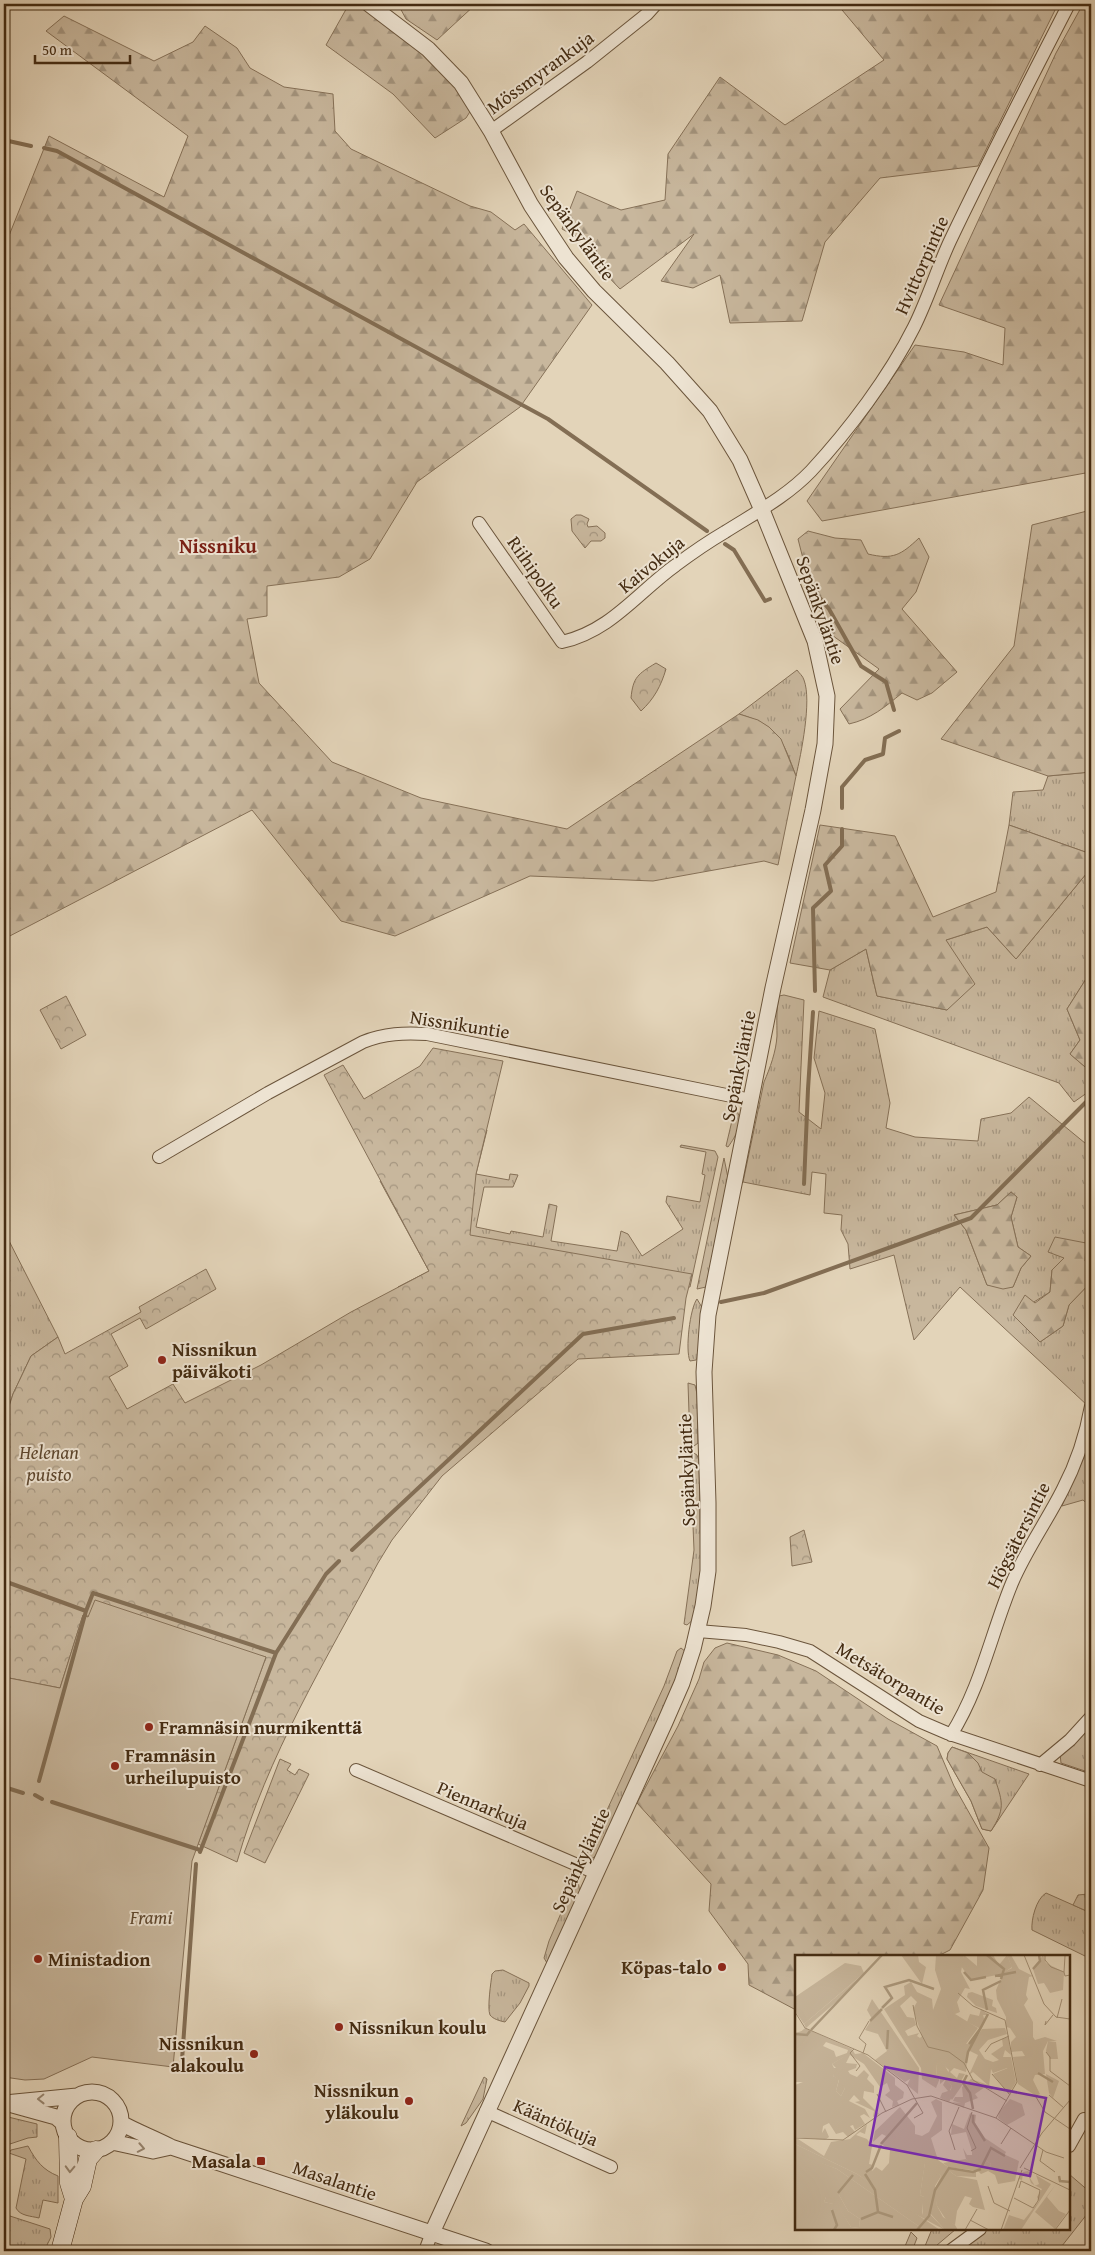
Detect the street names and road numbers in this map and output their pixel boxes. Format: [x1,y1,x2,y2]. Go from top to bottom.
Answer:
street label: Mössmyrankuja [481,23,599,121]
street label: Sepänkyläntie [533,178,623,286]
street label: Hvittorpintie [887,211,955,319]
street label: Kaivokuja [612,528,690,600]
street label: Riihipolku [501,530,572,615]
street label: Sepänkyläntie [789,552,853,668]
street label: Nissnikuntie [408,1002,512,1046]
street label: Sepänkyläntie [713,1008,763,1124]
street label: Sepänkyläntie [670,1413,702,1527]
street label: Högsätersintie [979,1477,1057,1593]
street label: Metsätorpantie [831,1634,951,1722]
street label: Piennarkuja [433,1773,533,1837]
street label: Sepänkyläntie [543,1803,617,1917]
street label: Kääntökuja [509,2091,603,2153]
street label: Masalantie [289,2153,381,2207]

